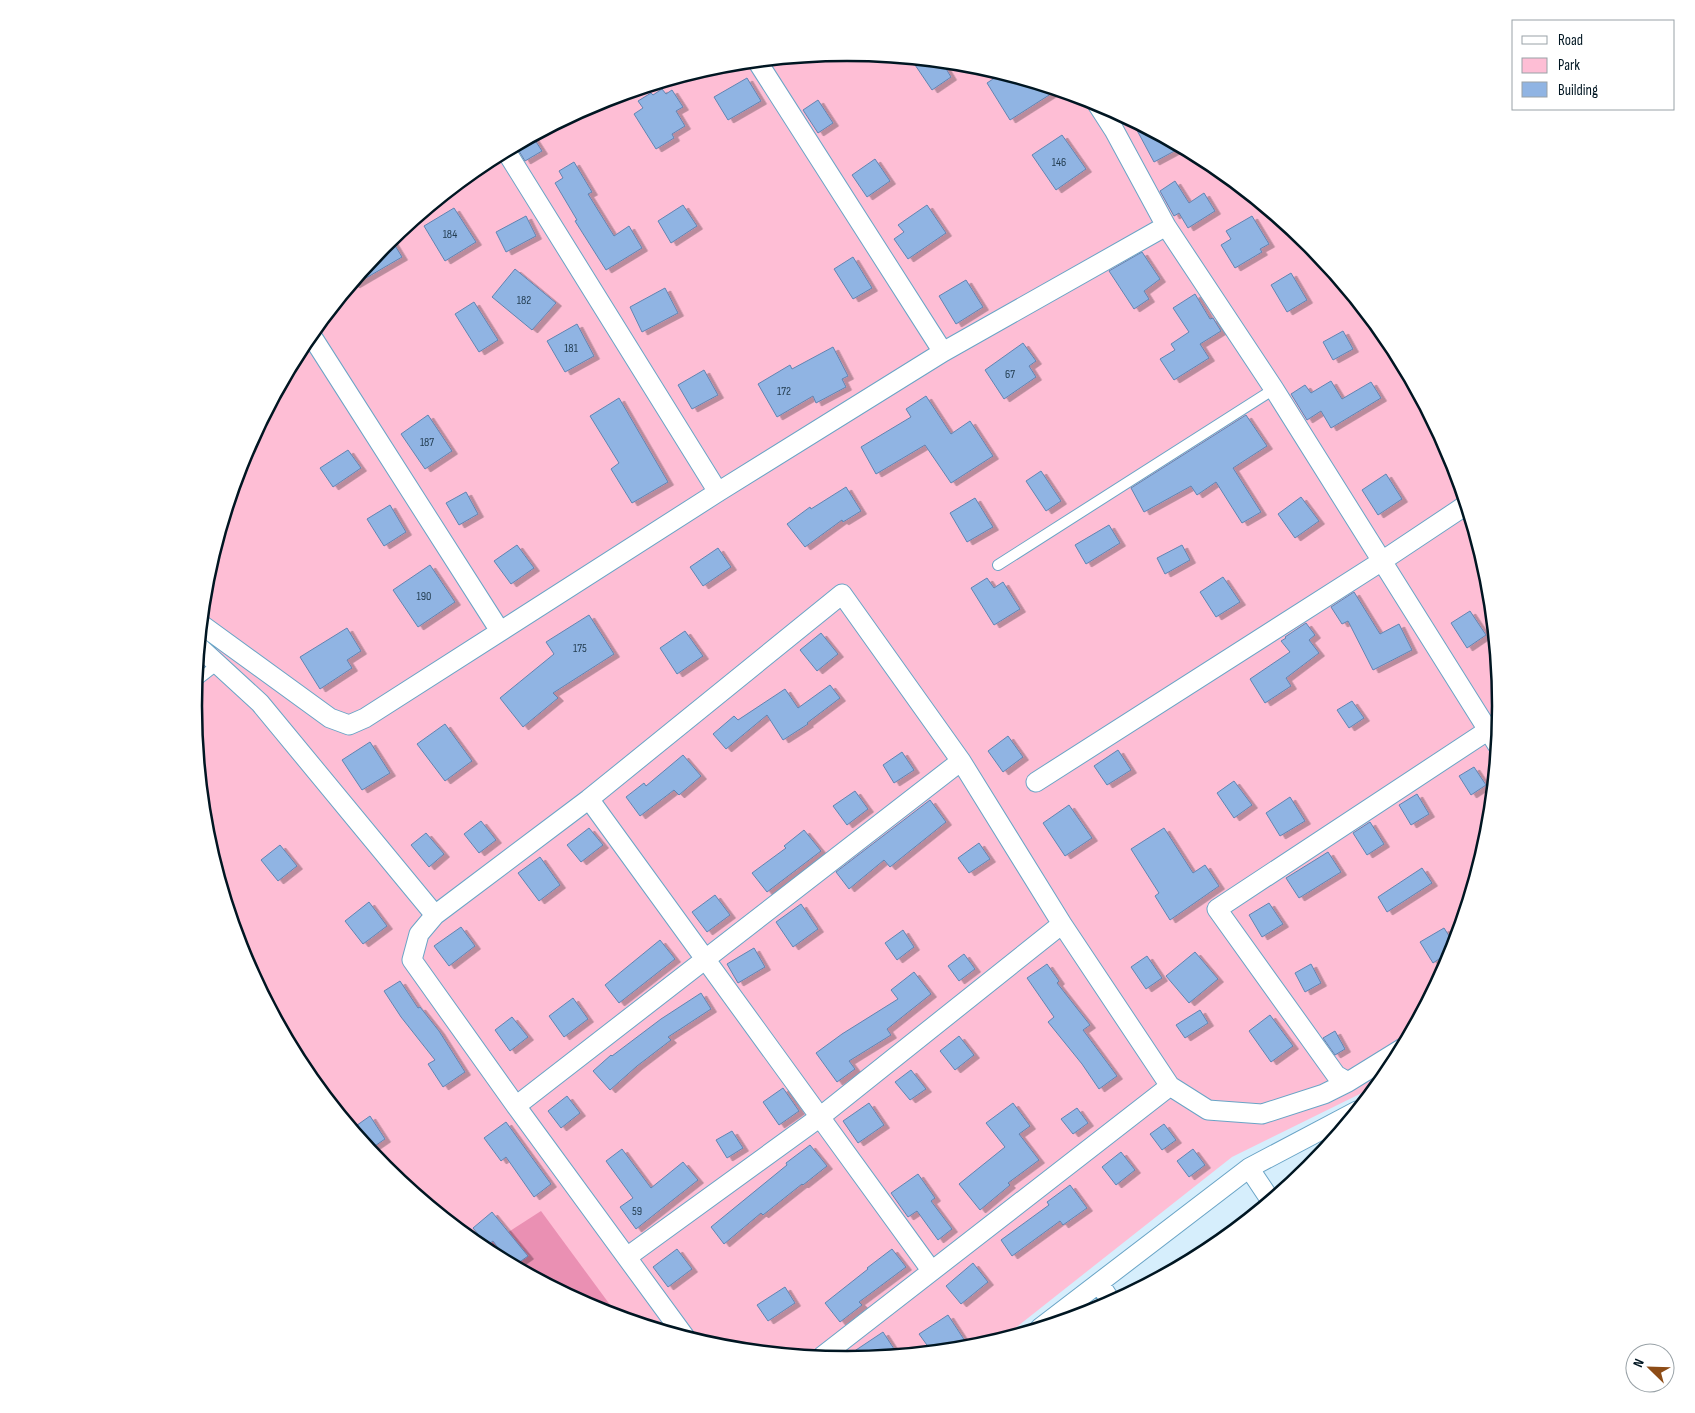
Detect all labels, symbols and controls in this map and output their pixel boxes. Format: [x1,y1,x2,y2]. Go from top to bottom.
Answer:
legend [1512,20,1675,110]
text: Road [1558,31,1583,50]
text: Park [1558,56,1580,75]
text: Building [1558,81,1598,100]
house number: 146 [1052,155,1066,170]
house number: 184 [443,227,457,242]
house number: 182 [517,293,531,308]
house number: 181 [564,341,579,356]
house number: 67 [1005,367,1015,382]
house number: 172 [777,384,791,399]
house number: 187 [420,435,434,450]
house number: 190 [417,589,431,604]
house number: 175 [573,641,587,656]
house number: 59 [632,1204,642,1219]
north arrow [1625,1343,1675,1393]
text: N [1629,1356,1648,1370]

